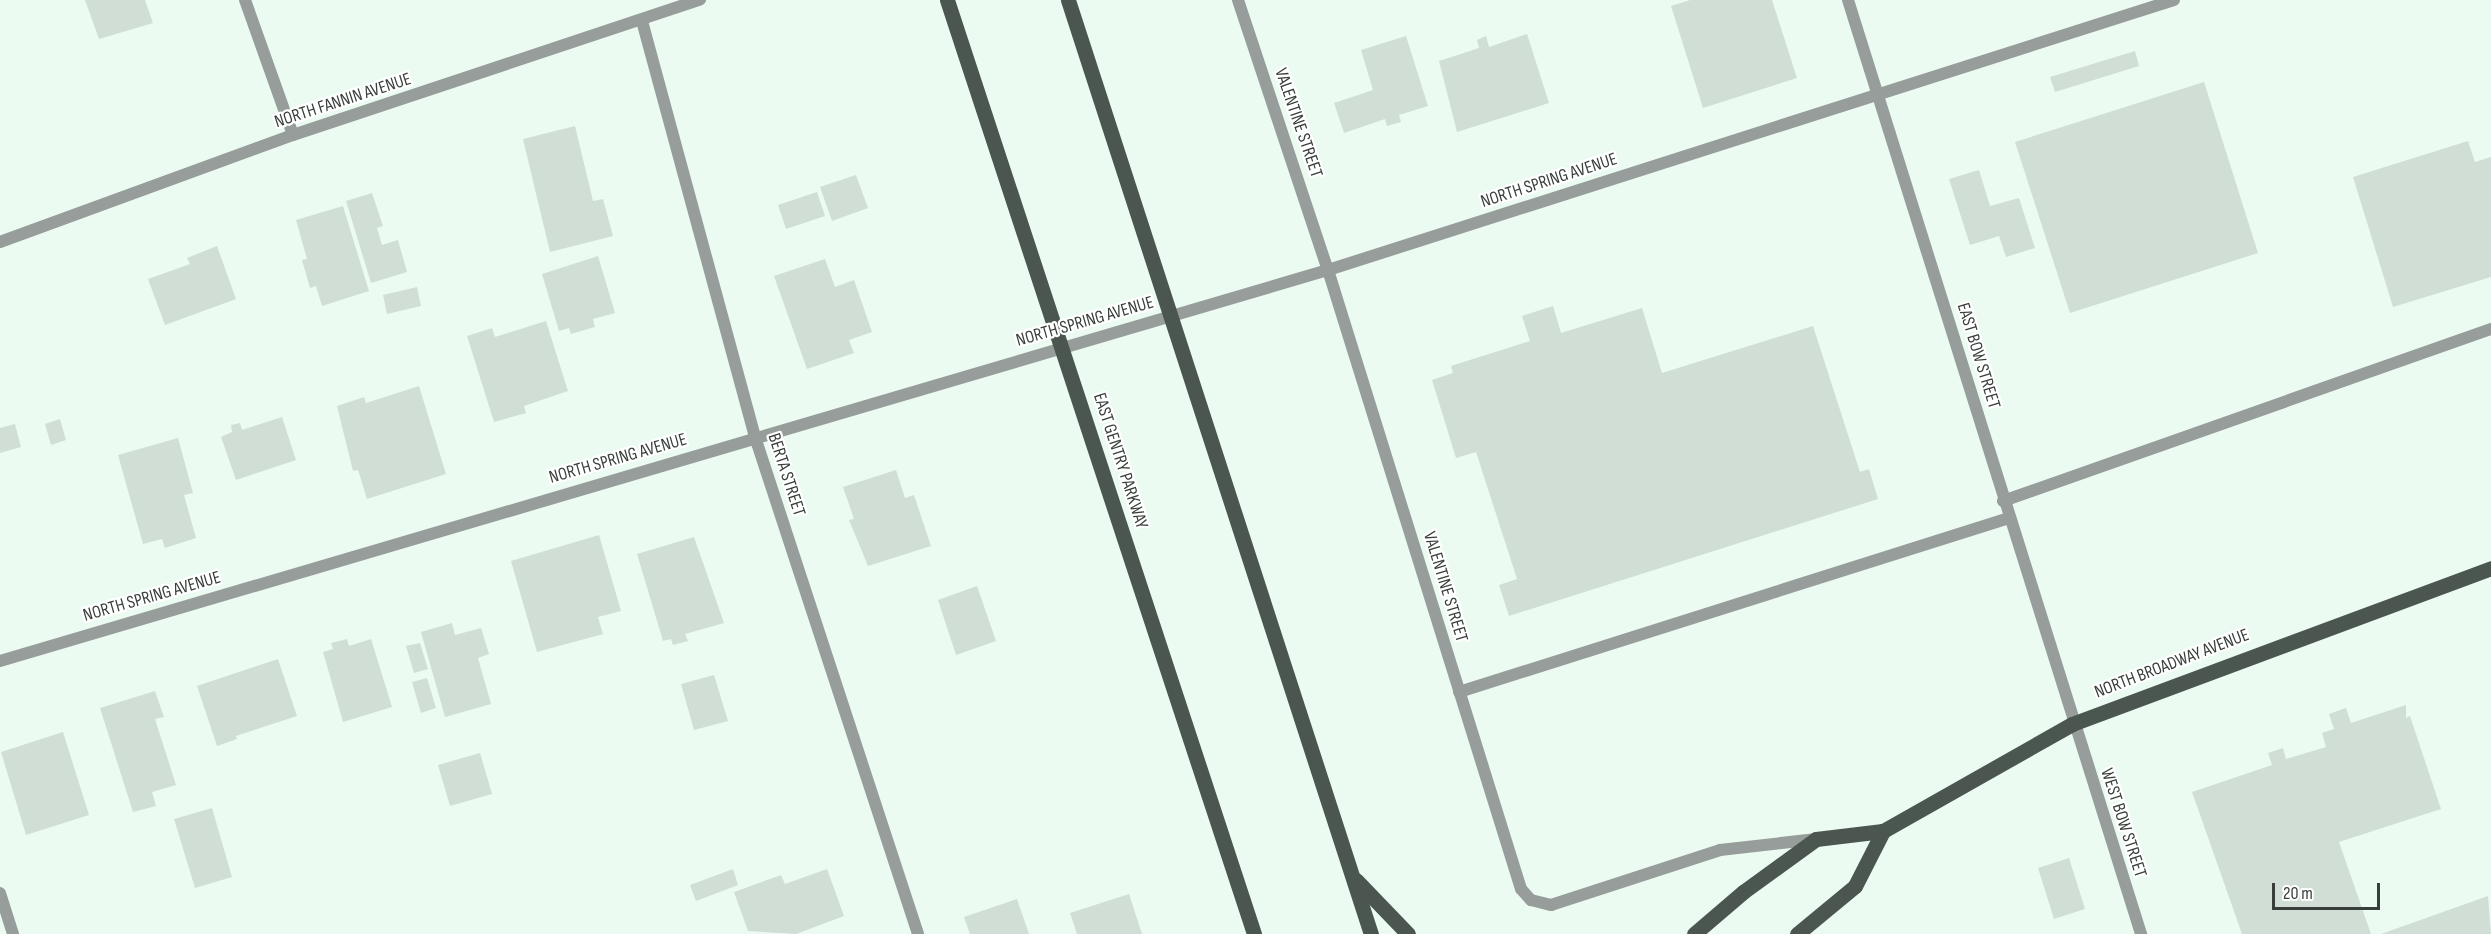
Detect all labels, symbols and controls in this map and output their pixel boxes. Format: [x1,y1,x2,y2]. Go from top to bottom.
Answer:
street label: VALENTINE STREET [1269,65,1327,181]
street label: NORTH FANNIN AVENUE [272,69,414,133]
street label: NORTH SPRING AVENUE [1478,149,1620,213]
street label: NORTH SPRING AVENUE [1014,292,1156,352]
street label: EAST BOW STREET [1952,301,2004,411]
street label: EAST GENTRY PARKWAY [1088,390,1152,532]
street label: NORTH SPRING AVENUE [547,429,689,489]
street label: BERTA STREET [762,431,810,519]
street label: VALENTINE STREET [1418,529,1472,645]
street label: NORTH SPRING AVENUE [81,567,223,627]
street label: NORTH BROADWAY AVENUE [2092,625,2252,703]
street label: WEST BOW STREET [2095,766,2151,880]
scale bar [2275,871,2383,909]
text: 20 m [2283,883,2313,904]

